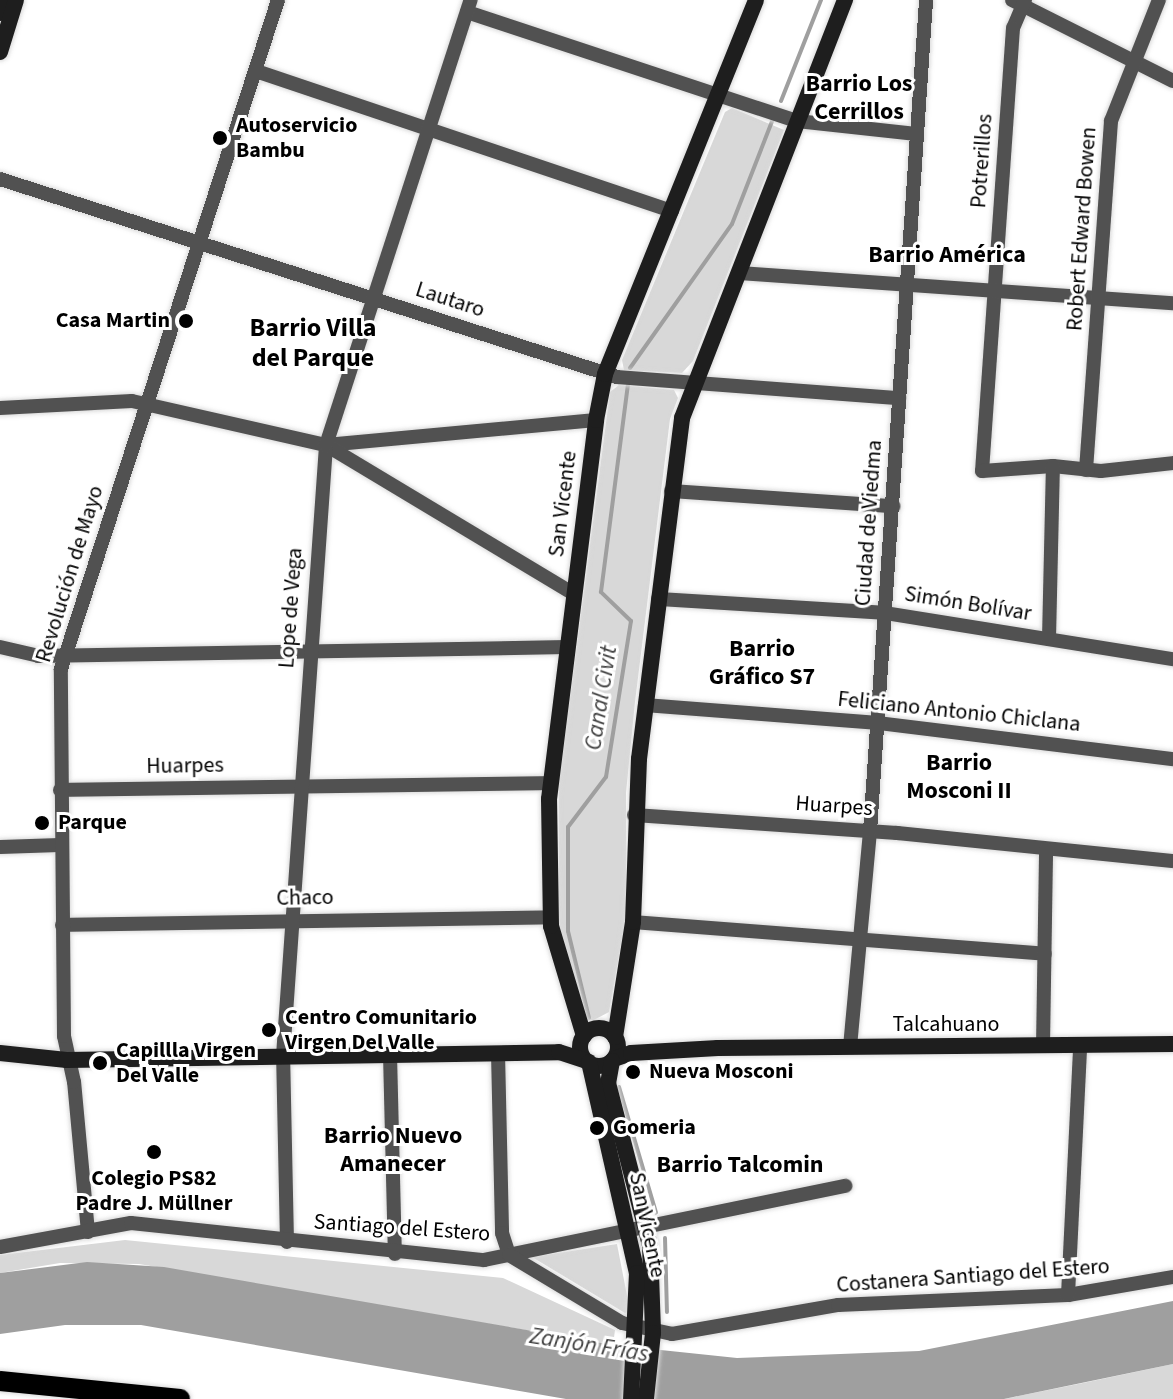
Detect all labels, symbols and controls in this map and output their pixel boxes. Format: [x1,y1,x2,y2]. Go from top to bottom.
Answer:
district label: Barrio Los Cerrillos [806,70,912,126]
place label: Autoservicio Bambu [236,112,357,164]
street label: Potrerillos [966,113,998,209]
street label: Robert Edward Bowen [1062,126,1102,332]
marker: Autoservicio Bambu [211,129,229,147]
district label: Barrio América [868,241,1026,269]
street label: Lautaro [412,276,488,324]
place label: Casa Martin [56,308,170,334]
marker: Casa Martin [177,312,195,330]
district label: Barrio Villa del Parque [249,312,377,374]
street label: Ciudad de Viedma [850,439,888,607]
street label: San Vicente [543,450,583,558]
street label: Revolución de Mayo [31,482,109,666]
street label: Lope de Vega [274,547,308,669]
street label: Simón Bolívar [903,581,1033,627]
district label: Barrio Gráfico S7 [709,635,815,691]
water label: Canal Civit [579,644,623,752]
street label: Feliciano Antonio Chiclana [836,686,1082,738]
district label: Barrio Mosconi II [906,749,1012,805]
street label: Huarpes [146,752,224,780]
street label: Huarpes [794,790,874,822]
place label: Parque [58,810,127,836]
marker: Parque [33,814,51,832]
street label: Chaco [276,884,334,912]
place label: Centro Comunitario Virgen Del Valle [285,1004,477,1056]
street label: Talcahuano [893,1012,999,1038]
marker: Centro Comunitario Virgen Del Valle [260,1021,278,1039]
place label: Capillla Virgen Del Valle [116,1037,256,1088]
marker: Capillla Virgen Del Valle [91,1054,109,1072]
place label: Nueva Mosconi [649,1059,794,1085]
marker: Nueva Mosconi [624,1063,642,1081]
place label: Gomeria [613,1115,696,1141]
marker: Gomeria [588,1119,606,1137]
district label: Barrio Nuevo Amanecer [324,1122,462,1178]
marker: Colegio PS82 Padre J. Müllner [145,1143,163,1161]
district label: Barrio Talcomin [656,1151,824,1179]
place label: Colegio PS82 Padre J. Müllner [75,1165,233,1216]
street label: San Vicente [623,1170,671,1280]
street label: Santiago del Estero [313,1209,491,1247]
street label: Costanera Santiago del Estero [836,1253,1110,1299]
water label: Zanjón Frías [528,1321,650,1369]

